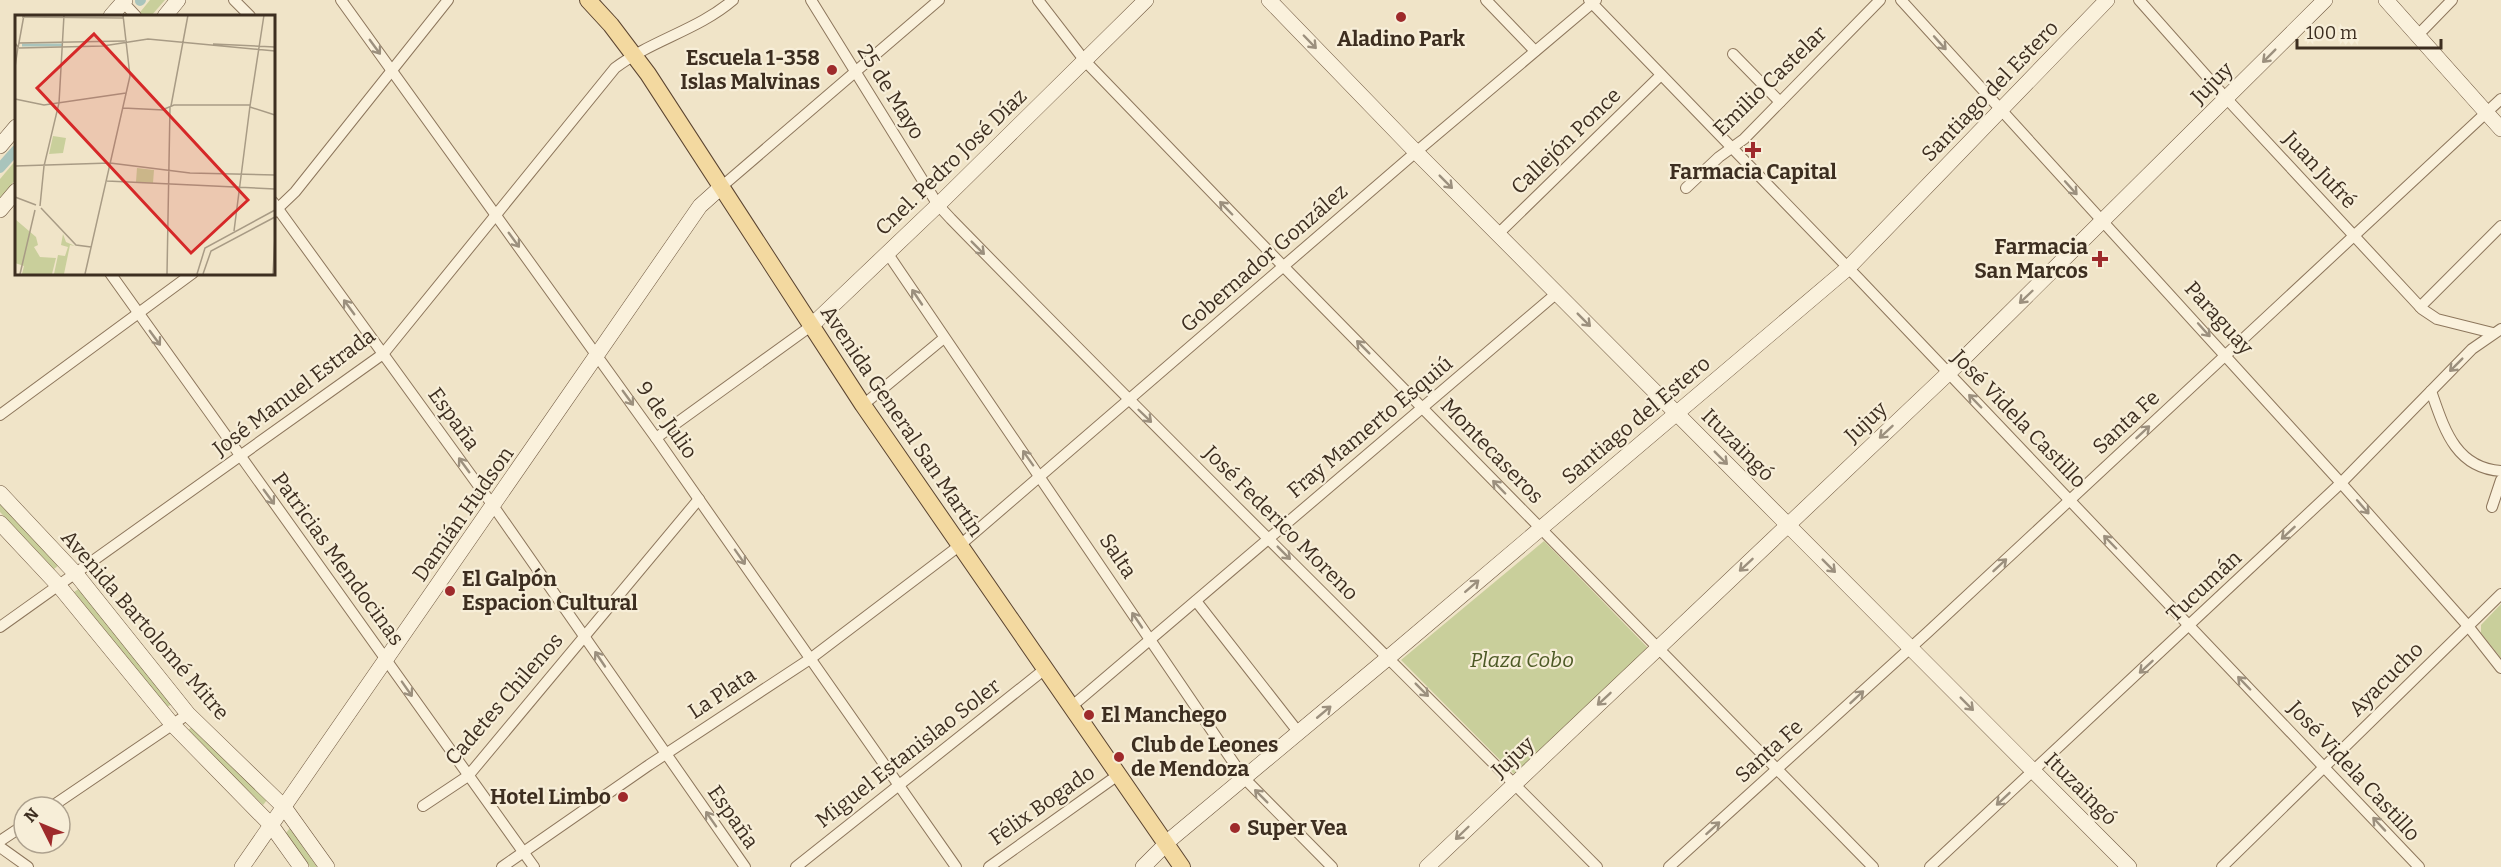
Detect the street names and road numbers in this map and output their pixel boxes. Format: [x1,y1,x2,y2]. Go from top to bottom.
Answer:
street label: Santiago del Estero [1916,15,2064,167]
street label: Emilio Castelar [1708,20,1832,142]
street label: 25 de Mayo [852,40,930,144]
street label: Jujuy [2185,56,2239,110]
street label: Callejón Ponce [1506,82,1626,200]
street label: Cnel. Pedro José Díaz [870,83,1032,241]
street label: Juan Jufré [2277,125,2362,214]
street label: Gobernador González [1175,178,1353,338]
street label: Paraguay [2179,276,2259,361]
street label: Avenida General San Martín [815,301,989,541]
street label: José Manuel Estrada [207,322,381,462]
street label: José Videla Castillo [1946,344,2092,494]
street label: Fray Mamerto Esquiú [1282,350,1458,504]
street label: Santiago del Estero [1556,350,1716,490]
street label: 9 de Julio [631,376,703,464]
street label: España [422,382,486,456]
street label: Santa Fe [2087,384,2165,460]
street label: Montecaseros [1435,393,1549,509]
street label: Jujuy [1838,395,1893,449]
street label: Ituzaingó [1696,403,1780,487]
street label: José Federico Moreno [1197,439,1364,606]
street label: Damián Hudson [407,442,519,586]
street label: Patricias Mendocinas [266,467,410,651]
street label: Avenida Bartolomé Mitre [55,525,235,725]
street label: Salta [1094,529,1143,584]
street label: Tucumán [2161,545,2247,627]
street label: Cadetes Chilenos [439,628,569,770]
street label: Ayacucho [2343,636,2429,722]
street label: La Plata [683,661,761,724]
street label: Miguel Estanislao Soler [810,673,1006,833]
street label: José Videla Castillo [2282,695,2426,847]
street label: Santa Fe [1730,714,1808,788]
street label: Jujuy [1485,730,1540,784]
street label: Ituzaingó [2039,747,2123,831]
street label: Félix Bogado [984,759,1100,851]
street label: España [702,780,764,854]

